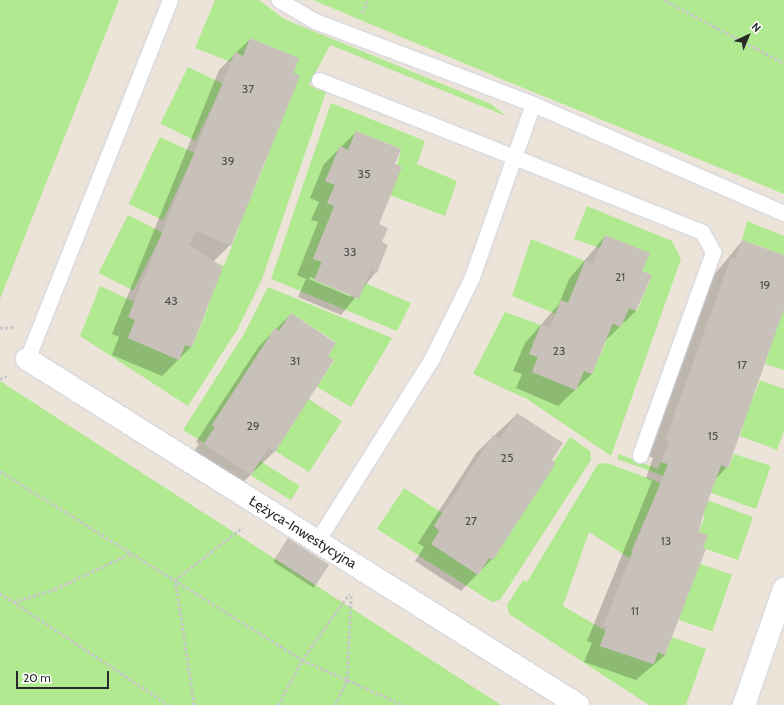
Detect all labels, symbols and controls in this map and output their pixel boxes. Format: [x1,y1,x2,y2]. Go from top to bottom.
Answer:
north arrow [728,16,768,56]
text: N [749,20,764,35]
house number: 37 [242,82,254,96]
house number: 39 [221,154,235,168]
house number: 35 [358,167,370,181]
house number: 33 [344,245,356,259]
house number: 21 [615,270,625,284]
house number: 19 [760,278,770,292]
house number: 43 [164,294,178,308]
house number: 23 [553,344,565,358]
house number: 31 [290,354,300,368]
house number: 17 [737,358,747,372]
house number: 29 [246,419,260,433]
house number: 15 [708,429,718,443]
house number: 25 [501,451,513,465]
street label: Łężyca-Inwestycyjna [246,492,360,572]
house number: 27 [465,514,477,528]
house number: 13 [661,534,671,548]
house number: 11 [631,604,639,618]
scale bar [18,663,111,689]
text: 20 m [23,670,51,685]

